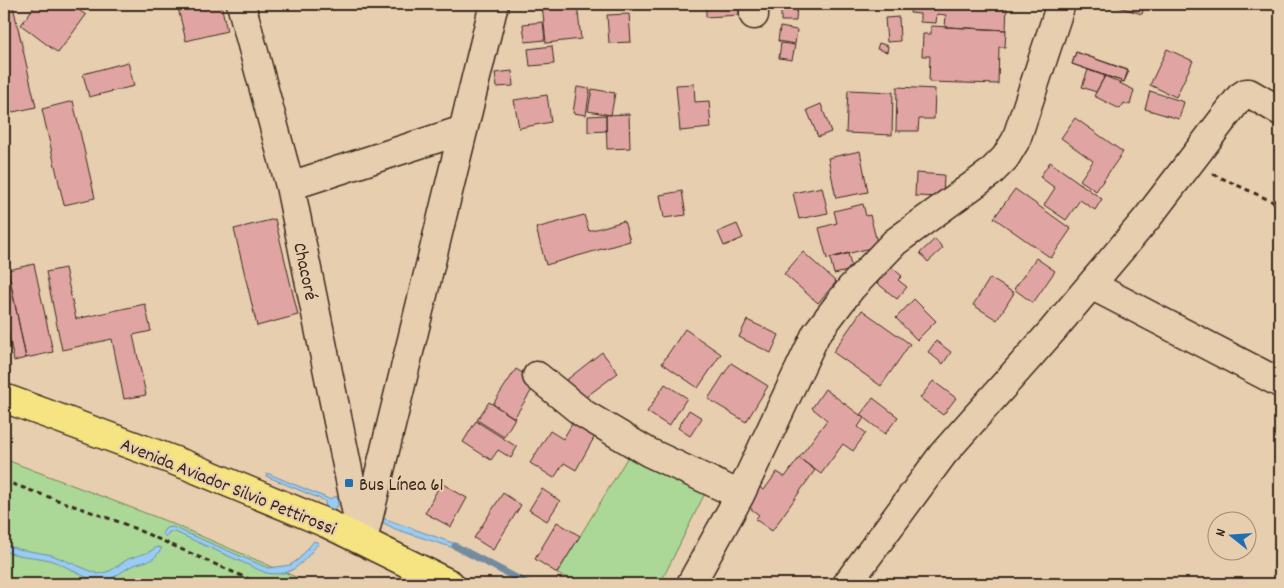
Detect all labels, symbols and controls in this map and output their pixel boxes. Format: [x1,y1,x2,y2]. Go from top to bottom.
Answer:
street label: Chacoré [284,240,323,303]
street label: Avenida Aviador Silvio Pettirossi [116,433,340,544]
place label: Bus Línea 61 [359,473,444,500]
marker: Bus Línea 61 [343,477,355,489]
north arrow [1206,510,1256,560]
text: N [1211,526,1232,539]

